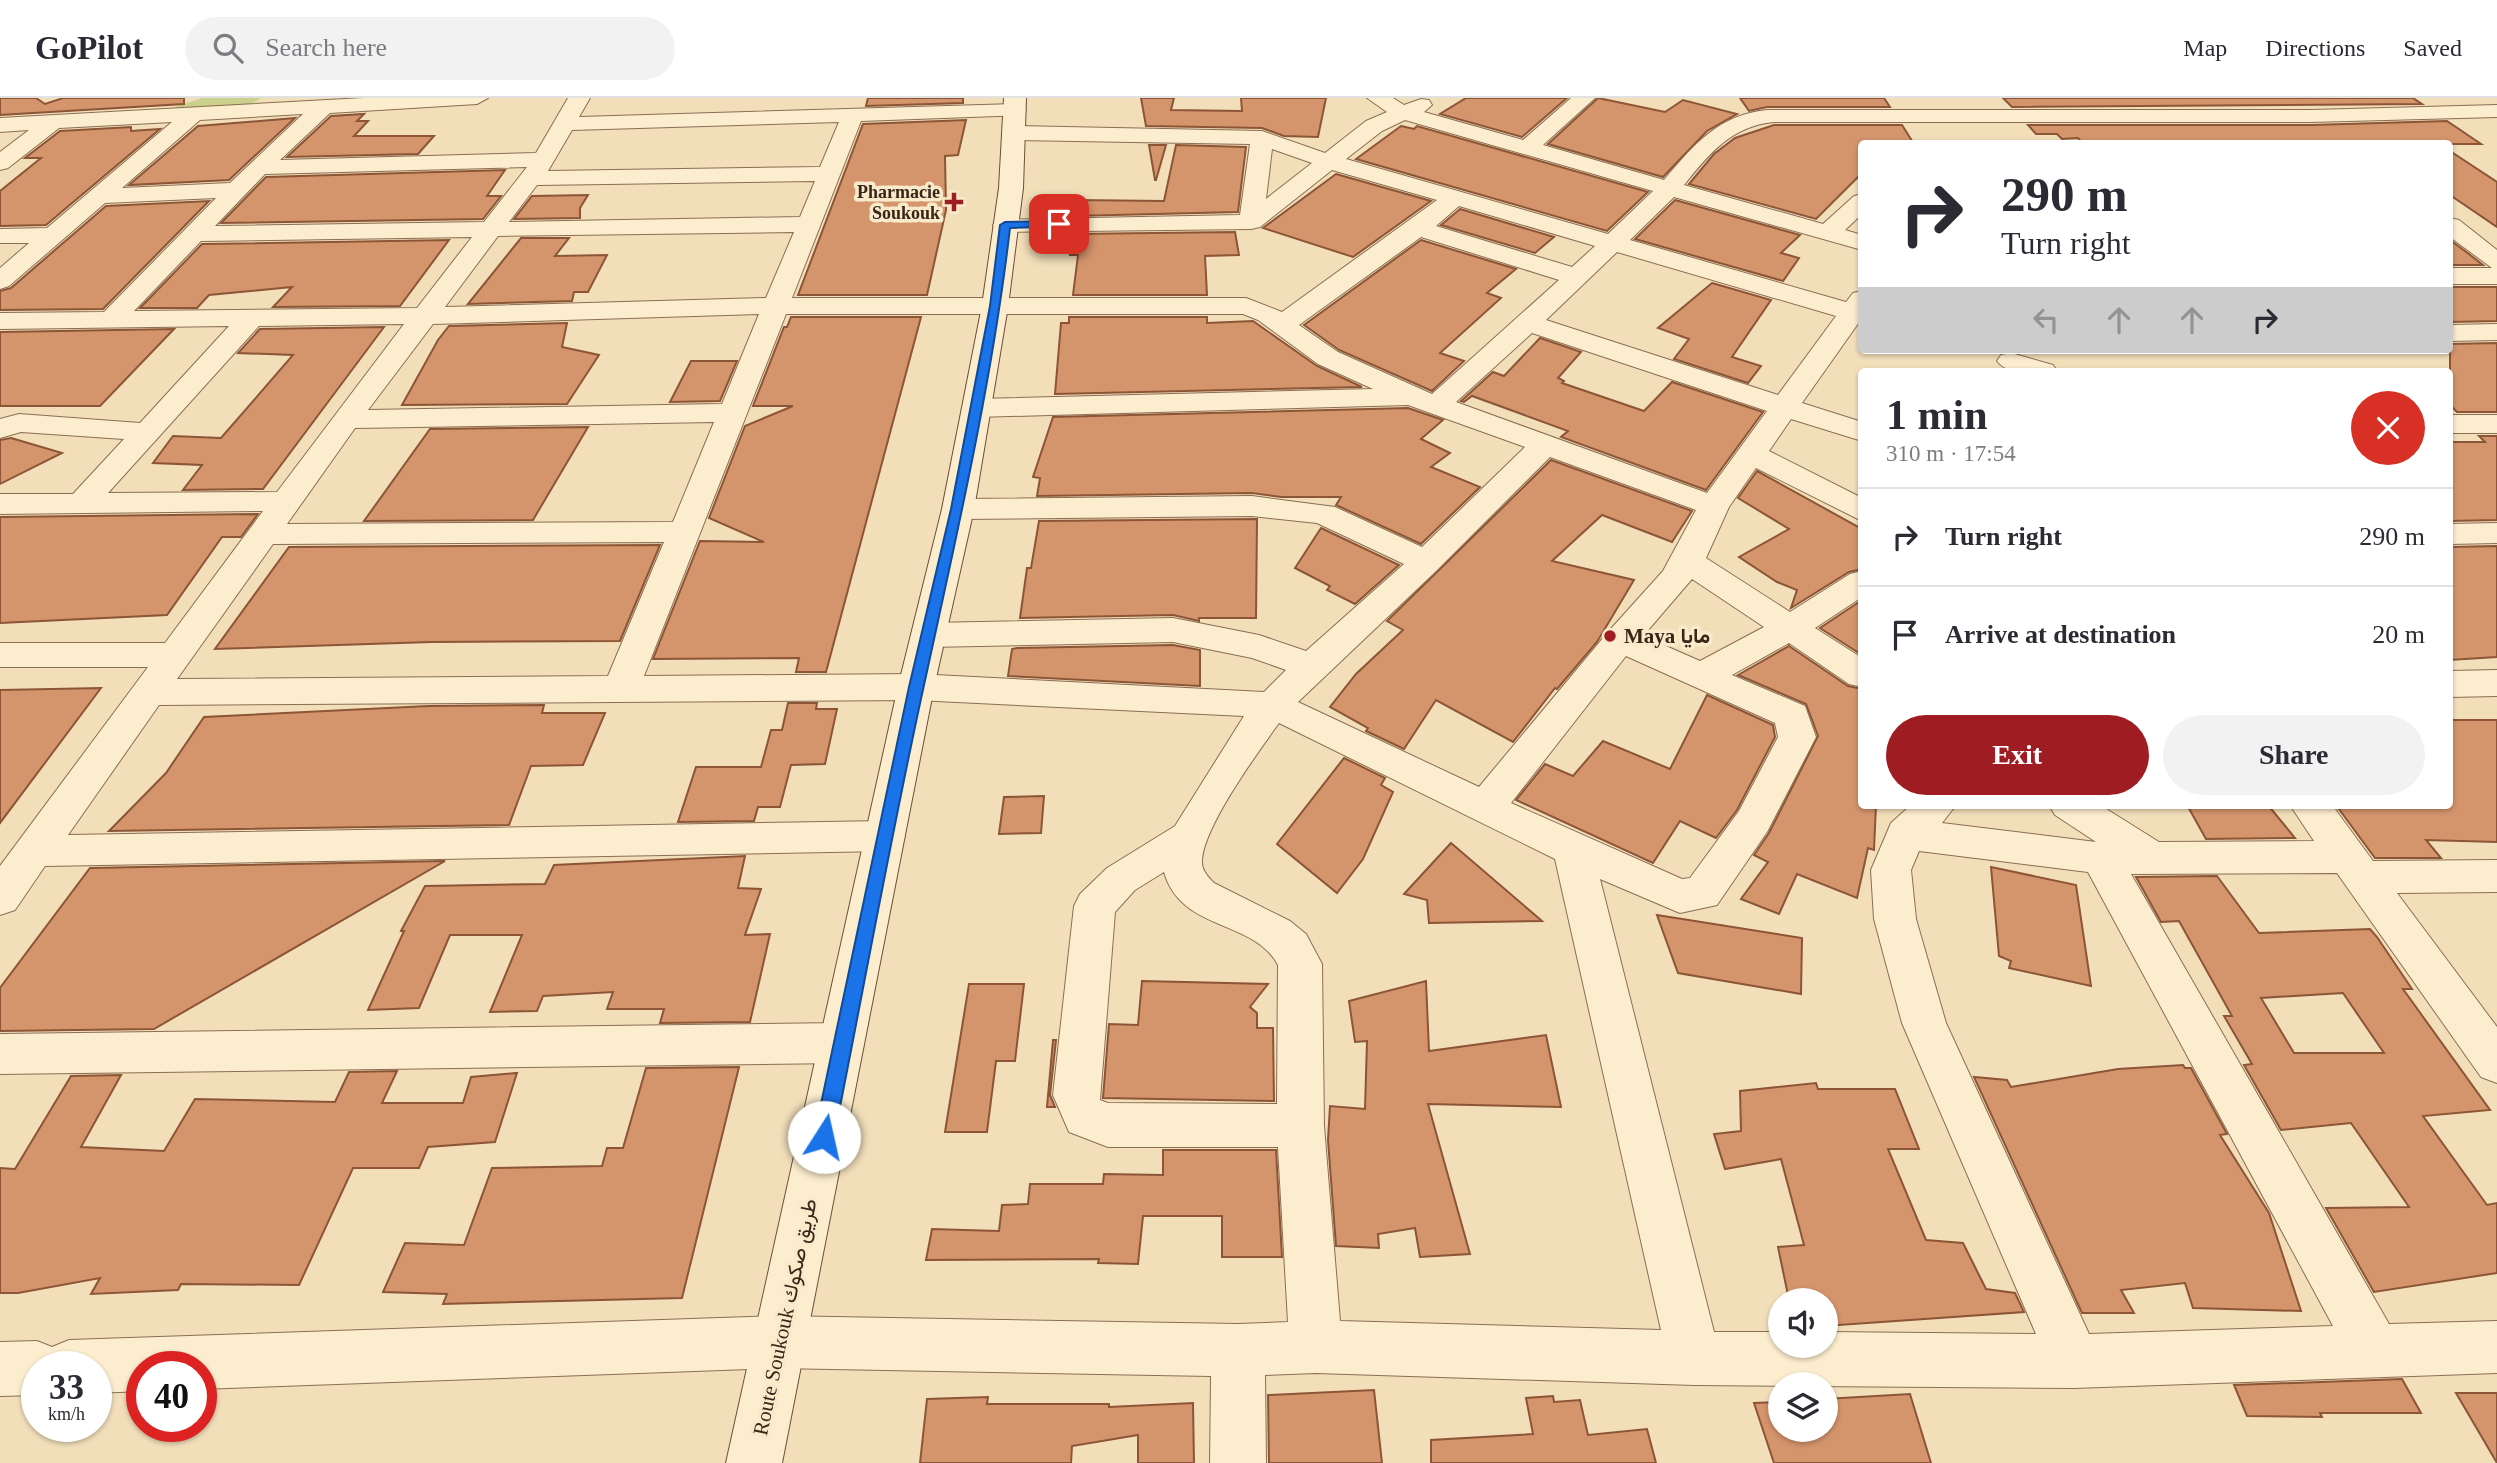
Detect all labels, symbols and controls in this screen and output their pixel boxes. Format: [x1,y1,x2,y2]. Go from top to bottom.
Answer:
search box [185,17,675,80]
icon: search [209,29,247,67]
text: GoPilot [35,30,143,66]
text: Search here [265,33,387,62]
text: Map [2183,35,2227,61]
text: Directions [2265,35,2365,61]
text: Saved [2403,35,2462,61]
text: 290 m [2001,167,2128,222]
icon: right [1886,168,1977,259]
place label: Pharmacie Soukouk [857,182,940,223]
marker: Pharmacie Soukouk [946,194,962,210]
pin [1029,194,1089,254]
icon: arrive [1040,205,1078,243]
text: Turn right [2001,225,2131,261]
icon: left [2027,301,2065,339]
icon: ahead [2100,301,2138,339]
icon: ahead [2173,301,2211,339]
icon: right [2246,301,2284,339]
button: close [2351,391,2425,465]
text: 1 min [1886,392,1988,438]
text: 310 m · 17:54 [1886,441,2016,466]
icon: right [1886,518,1924,556]
text: Turn right [1945,522,2062,551]
text: 290 m [2359,522,2425,551]
icon: arrive [1886,616,1924,654]
text: Arrive at destination [1945,620,2176,649]
text: 20 m [2372,620,2425,649]
place label: Maya مايا [1624,624,1710,648]
marker: Maya مايا [1602,628,1618,644]
button: Exit [1886,715,2149,795]
button: Share [2163,715,2425,795]
position arrow [787,1100,861,1174]
street label: Route Soukouk طريق صكوك [748,1197,823,1438]
map controls [1768,1288,1838,1442]
button: sound [1768,1288,1838,1358]
speed limit sign: 40 [126,1351,217,1442]
text: 33 [49,1368,84,1407]
button: layers [1768,1372,1838,1442]
text: km/h [48,1404,85,1424]

